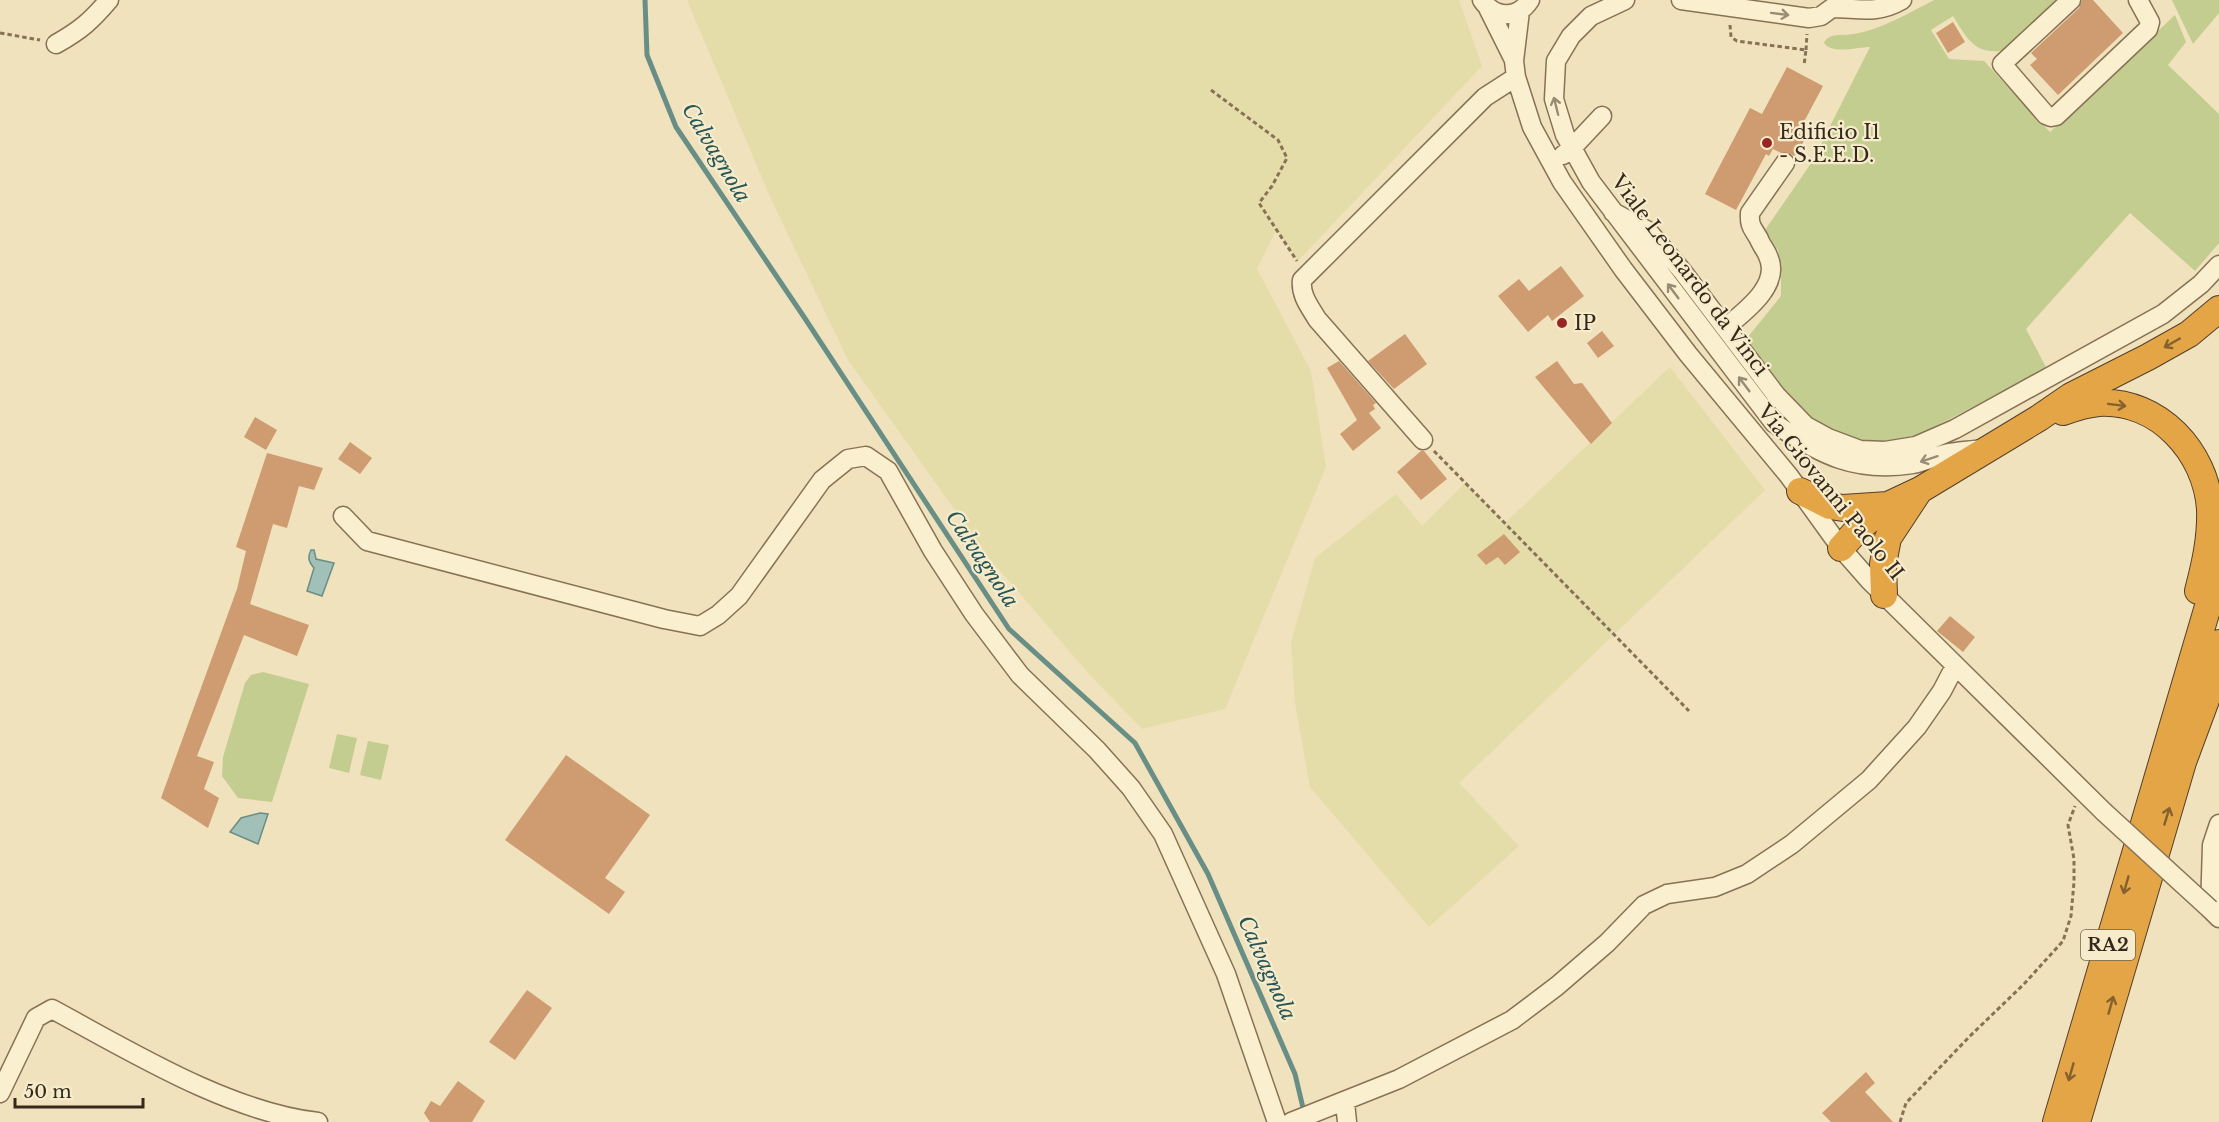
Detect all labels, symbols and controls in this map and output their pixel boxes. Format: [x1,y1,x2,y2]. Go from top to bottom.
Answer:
one-way arrow [1770,9,1790,20]
one-way arrow [1550,97,1562,116]
water label: Calvagnola [676,98,756,208]
place label: Edificio I1 - S.E.E.D. [1779,120,1880,167]
marker: Edificio I1 - S.E.E.D. [1760,136,1774,150]
street label: Viale Leonardo da Vinci [1606,169,1774,380]
one-way arrow [1667,283,1680,299]
place label: IP [1574,311,1596,335]
marker: IP [1555,316,1569,330]
one-way arrow [2164,338,2181,350]
one-way arrow [1738,376,1751,392]
street label: Via Giovanni Paolo II [1752,399,1909,584]
one-way arrow [2107,400,2126,411]
one-way arrow [1920,454,1939,465]
water label: Calvagnola [940,505,1024,613]
one-way arrow [2162,807,2173,826]
one-way arrow [2120,875,2131,894]
water label: Calvagnola [1232,912,1302,1024]
road number: RA2 [2081,930,2135,960]
one-way arrow [2106,996,2117,1015]
one-way arrow [2065,1062,2076,1081]
scale bar [15,1071,142,1109]
text: 50 m [24,1081,72,1103]

